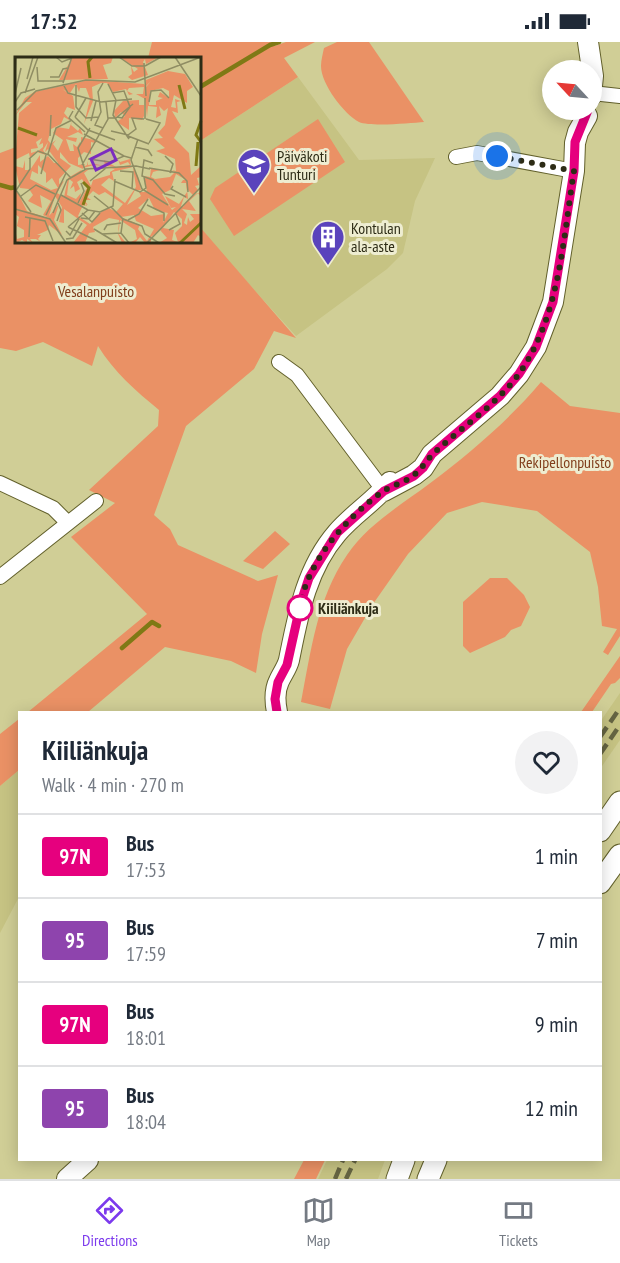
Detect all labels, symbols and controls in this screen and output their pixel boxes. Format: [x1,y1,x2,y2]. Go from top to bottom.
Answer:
text: 17:52 [30,7,78,35]
inset map [15,57,201,243]
north arrow [542,60,602,120]
map controls [542,60,602,120]
your location [482,141,512,171]
place label: Päiväkoti Tunturi [277,146,328,184]
school or university icon: Päiväkoti Tunturi [236,147,272,194]
place label: Kontulan ala-aste [351,218,401,256]
building icon: Kontulan ala-aste [310,219,346,266]
park label: Vesalanpuisto [57,281,134,301]
park label: Rekipellonpuisto [519,452,611,472]
marker: Kiiliänkuja [287,595,313,621]
place label: Kiiliänkuja [318,598,379,618]
text: Kiiliänkuja [42,731,148,768]
button: heart [515,731,578,794]
text: Walk · 4 min · 270 m [42,772,184,798]
text: Bus [126,829,154,857]
text: 1 min [535,842,578,870]
text: 97N [59,843,91,870]
text: 17:53 [126,857,166,883]
text: Bus [126,913,154,941]
text: 7 min [536,926,578,954]
text: 95 [65,927,85,954]
text: 17:59 [126,941,166,967]
text: Bus [126,997,154,1025]
text: 9 min [535,1010,578,1038]
text: 97N [59,1011,91,1038]
text: 18:01 [126,1025,166,1051]
text: Bus [126,1081,154,1109]
text: 12 min [525,1094,578,1122]
text: 95 [65,1095,85,1122]
text: 18:04 [126,1109,166,1135]
tab: Directions [82,1194,138,1250]
tab: Map [302,1194,335,1250]
tab: Tickets [499,1194,538,1250]

